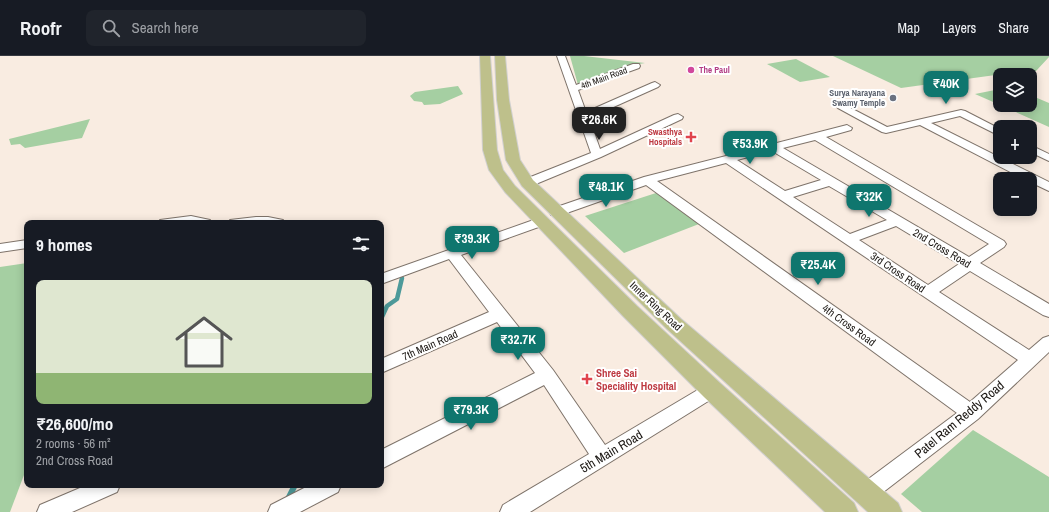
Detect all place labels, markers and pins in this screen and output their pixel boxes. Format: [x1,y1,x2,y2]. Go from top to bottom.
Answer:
place label: The Paul [699,64,730,76]
marker: The Paul [686,65,696,75]
pin: ₹40K [922,71,970,105]
place label: Surya Narayana Swamy Temple [829,87,886,109]
marker: Surya Narayana Swamy Temple [888,93,898,103]
pin: ₹26.6K [566,107,632,141]
place label: Swasthya Hospitals [648,126,683,148]
marker: Swasthya Hospitals [685,131,697,143]
pin: ₹53.9K [717,131,783,165]
pin: ₹48.1K [573,174,639,208]
pin: ₹32K [845,184,893,218]
pin: ₹39.3K [439,226,505,260]
pin: ₹25.4K [785,252,851,286]
pin: ₹32.7K [485,327,551,361]
place label: Shree Sai Speciality Hospital [596,366,676,393]
marker: Shree Sai Speciality Hospital [581,373,593,385]
pin: ₹79.3K [438,397,504,431]

